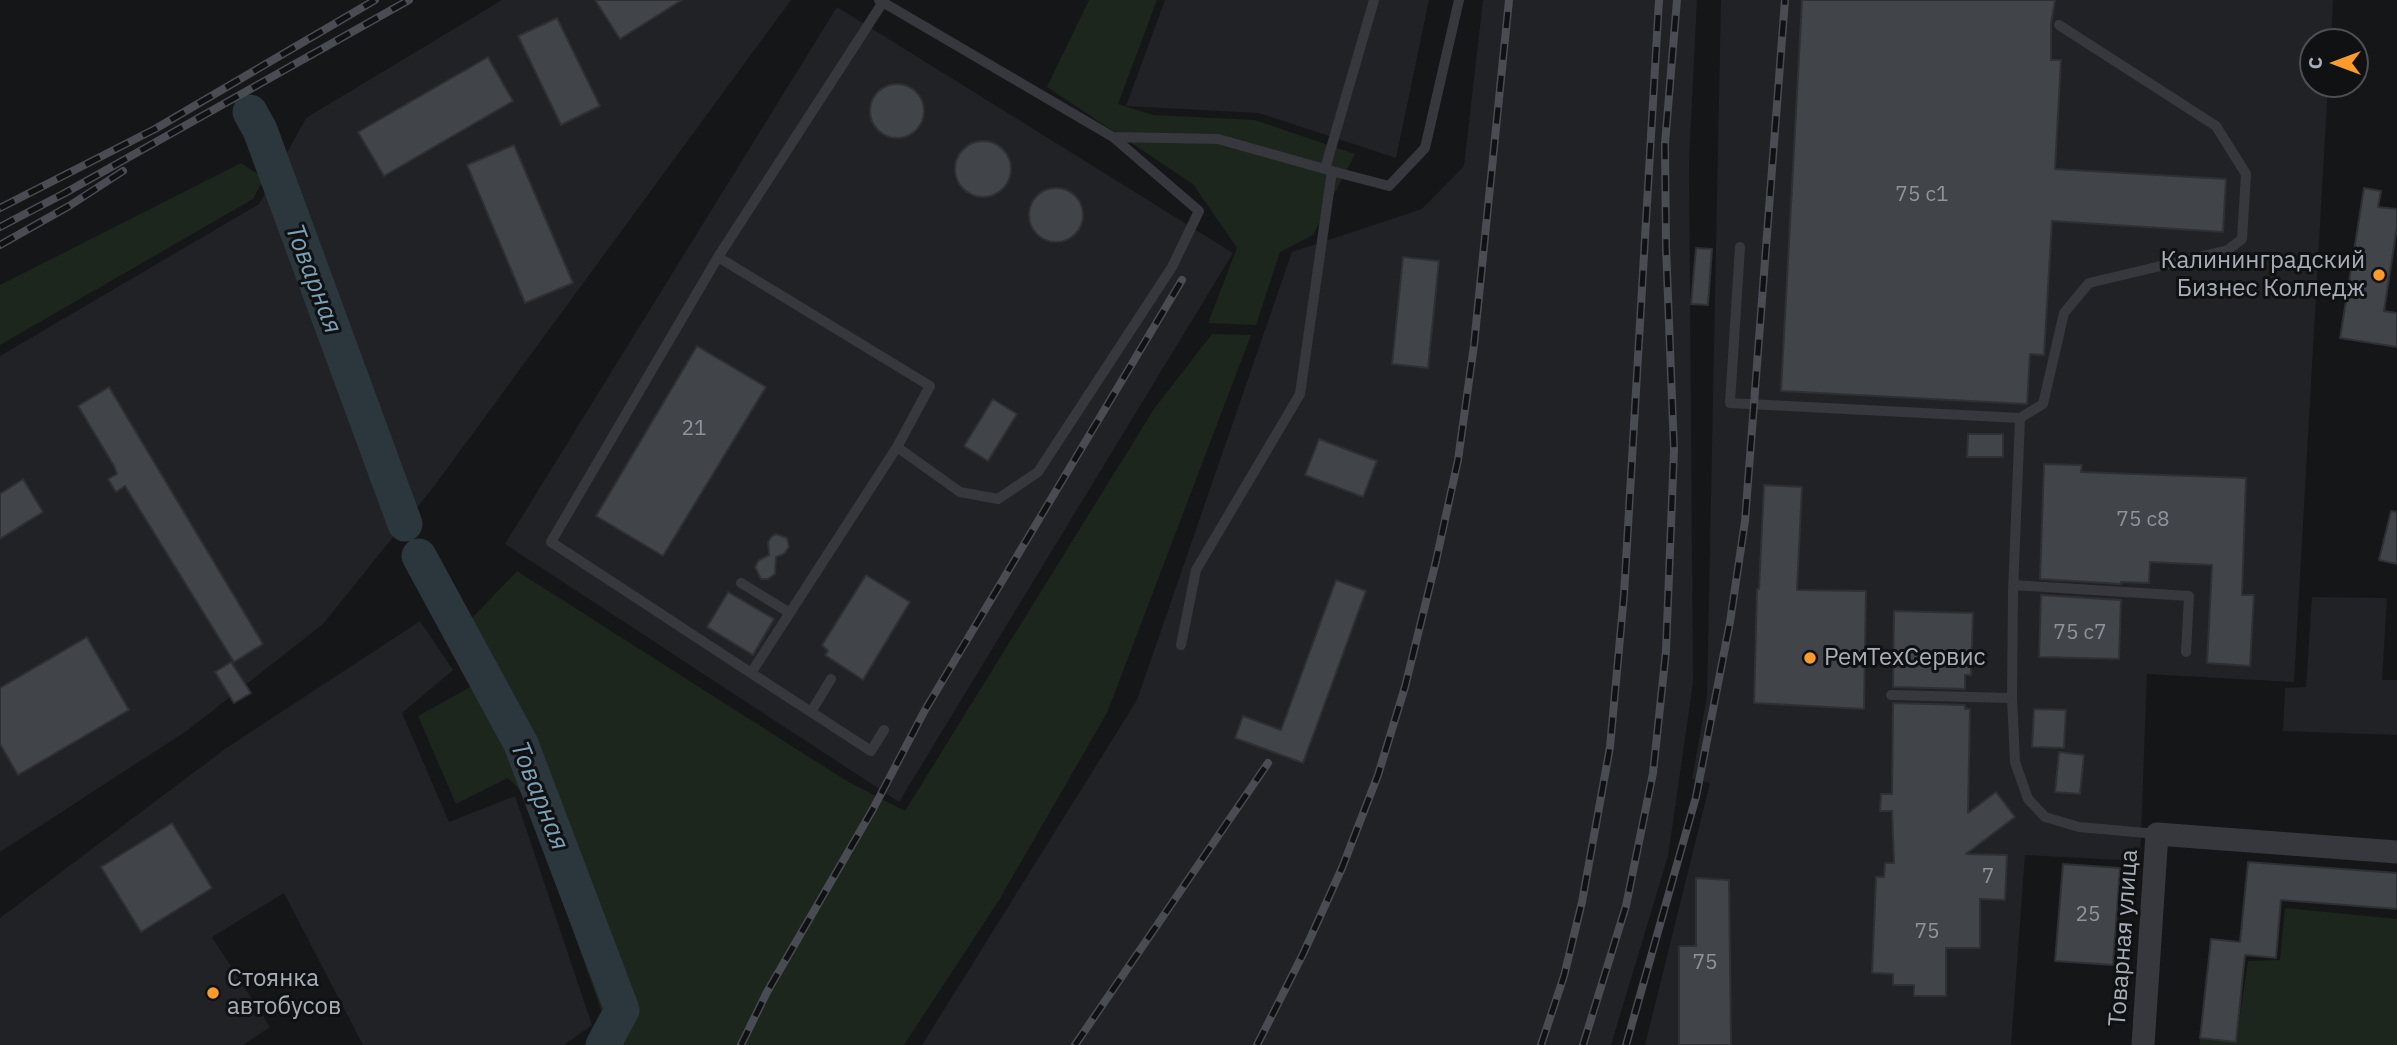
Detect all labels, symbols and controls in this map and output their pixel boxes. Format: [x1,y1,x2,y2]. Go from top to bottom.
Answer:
north arrow [2299,28,2369,98]
text: С [2303,57,2327,69]
house number: 75 с1 [1895,182,1949,208]
water label: Товарная [278,220,348,338]
place label: Калининградский Бизнес Колледж [2161,247,2365,303]
marker: Калининградский Бизнес Колледж [2371,267,2387,283]
house number: 21 [681,416,707,442]
house number: 75 с8 [2116,507,2170,533]
house number: 75 с7 [2053,620,2107,646]
place label: РемТехСервис [1824,644,1986,672]
marker: РемТехСервис [1802,650,1818,666]
water label: Товарная [503,737,575,855]
street label: Товарная улица [2103,848,2145,1028]
house number: 7 [1982,864,1994,890]
house number: 25 [2075,902,2101,928]
house number: 75 [1914,919,1940,945]
house number: 75 [1692,950,1718,976]
place label: Стоянка автобусов [227,965,341,1021]
marker: Стоянка автобусов [205,985,221,1001]

